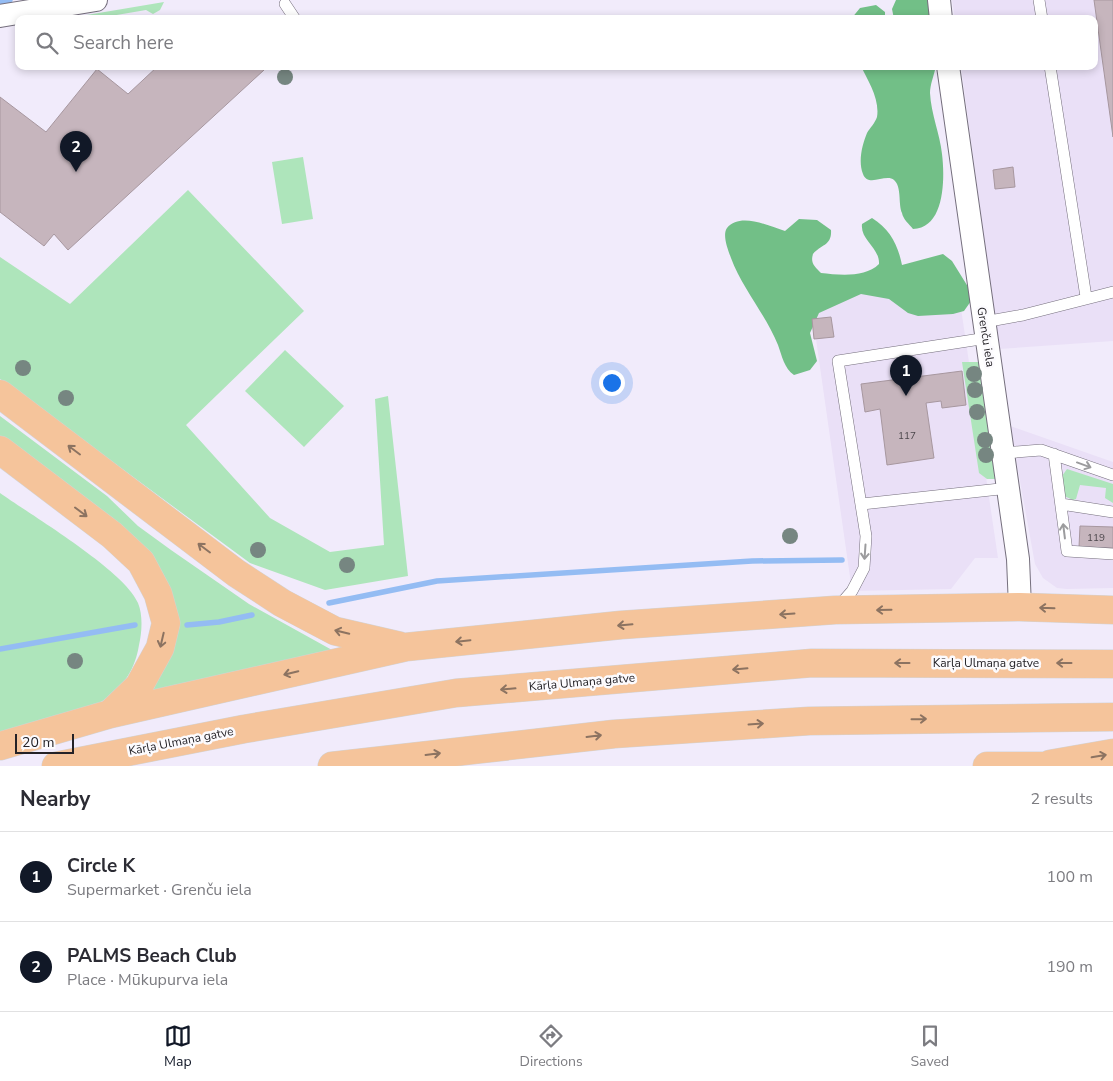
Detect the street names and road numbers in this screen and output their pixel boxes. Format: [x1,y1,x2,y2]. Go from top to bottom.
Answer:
street label: Grenču iela [973,306,999,368]
street label: Kārļa Ulmaņa gatve [933,655,1039,671]
street label: Kārļa Ulmaņa gatve [528,669,636,695]
street label: Kārļa Ulmaņa gatve [127,723,235,759]

